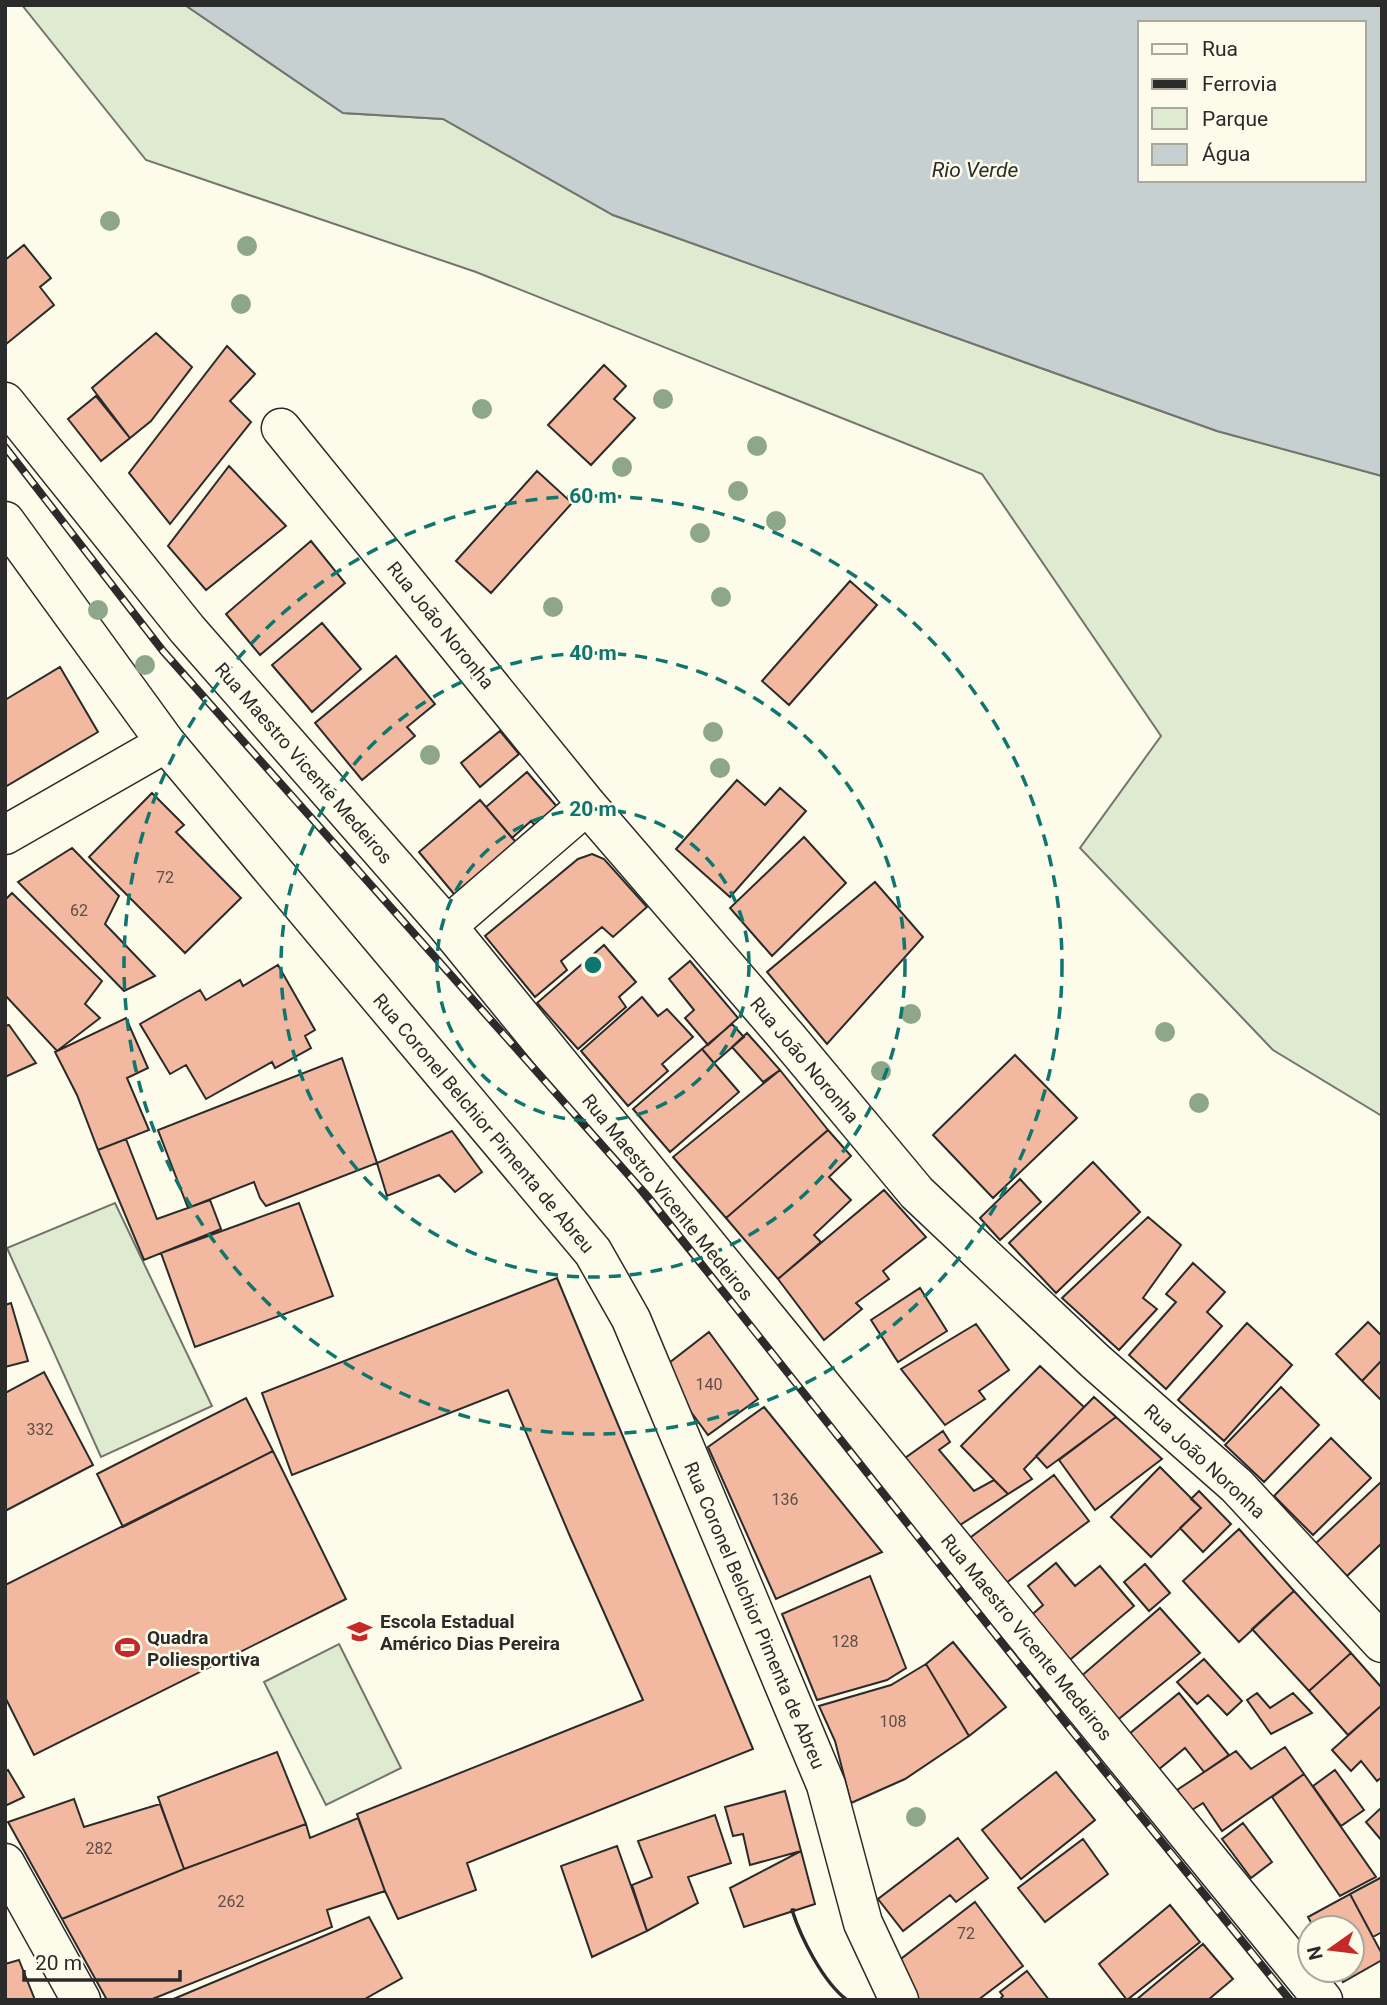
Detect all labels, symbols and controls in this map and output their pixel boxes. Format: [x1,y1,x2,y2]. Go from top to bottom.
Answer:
legend [1138,21,1366,182]
text: Rua [1202,37,1238,61]
text: Ferrovia [1202,72,1277,96]
text: Parque [1202,107,1268,131]
text: Água [1202,142,1251,166]
water label: Rio Verde [932,158,1018,182]
text: 60 m [569,484,617,508]
street label: Rua João Noronha [382,557,499,694]
text: 40 m [569,641,617,665]
street label: Rua Maestro Vicente Medeiros [210,658,397,869]
text: 20 m [569,797,617,821]
house number: 72 [156,868,174,887]
house number: 62 [70,901,88,920]
centre of rings [581,953,605,977]
street label: Rua Coronel Belchior Pimenta de Abreu [368,989,599,1258]
street label: Rua João Noronha [745,993,864,1128]
street label: Rua Maestro Vicente Medeiros [577,1089,758,1305]
house number: 140 [696,1375,722,1394]
street label: Rua João Noronha [1139,1399,1270,1523]
house number: 332 [27,1420,53,1439]
street label: Rua Coronel Belchior Pimenta de Abreu [679,1458,830,1772]
house number: 136 [772,1490,798,1509]
street label: Rua Maestro Vicente Medeiros [936,1529,1117,1745]
place label: Escola Estadual Américo Dias Pereira [380,1610,560,1655]
school or university icon: Escola Estadual Américo Dias Pereira [346,1618,374,1646]
place label: Quadra Poliesportiva [147,1626,260,1671]
house number: 128 [832,1632,858,1651]
sports icon: Quadra Poliesportiva [113,1634,141,1662]
house number: 108 [880,1712,906,1731]
house number: 282 [86,1839,112,1858]
house number: 262 [218,1892,244,1911]
north arrow [1296,1914,1366,1984]
house number: 72 [957,1924,975,1943]
scale bar [24,1938,180,1982]
text: N [1302,1944,1328,1962]
text: 20 m [35,1951,82,1975]

